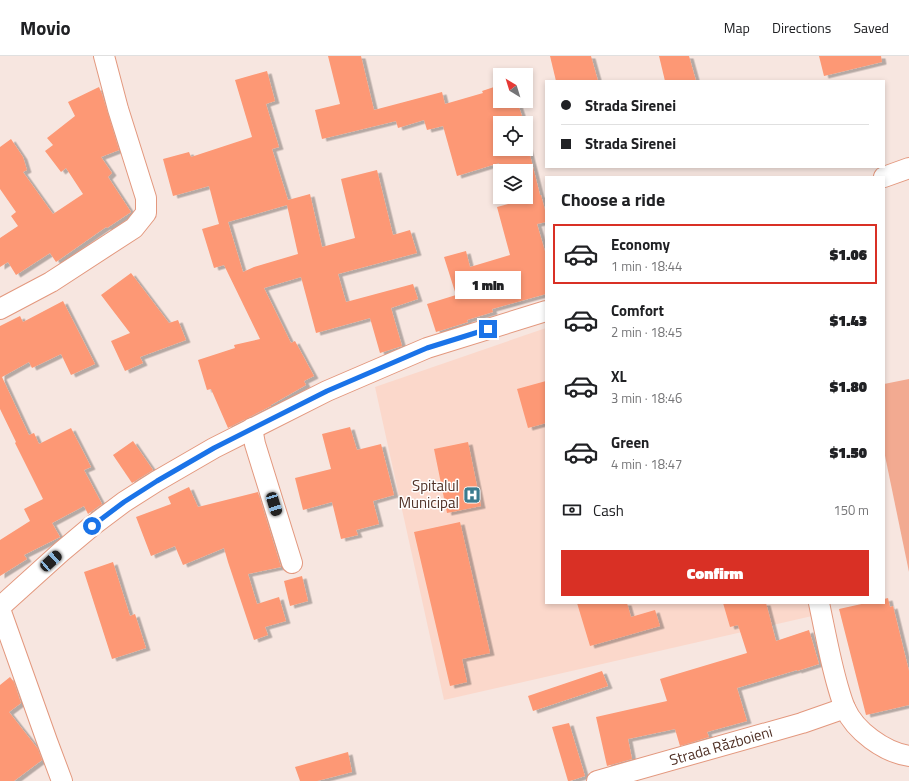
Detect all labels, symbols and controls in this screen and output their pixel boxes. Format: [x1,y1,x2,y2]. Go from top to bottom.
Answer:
text: Movio [20,13,71,42]
text: Map [724,17,750,38]
text: Directions [772,17,831,38]
text: Saved [853,17,889,38]
north arrow [493,68,533,108]
map controls [493,68,533,204]
text: Strada Sirenei [585,94,676,117]
button: locate [493,116,533,156]
text: Strada Sirenei [585,132,676,155]
button: layers [493,164,533,204]
text: Choose a ride [561,186,665,213]
text: Economy [611,233,670,256]
icon: car [563,236,599,272]
text: $1.06 [830,243,867,266]
text: 1 min · 18:44 [611,256,682,276]
callout: 1 min [455,271,521,299]
text: 1 min [472,275,504,295]
text: Comfort [611,299,664,322]
icon: car [563,302,599,338]
text: $1.43 [830,309,867,332]
route end [479,320,497,338]
text: 2 min · 18:45 [611,322,682,342]
text: XL [611,365,627,388]
icon: car [563,368,599,404]
text: $1.80 [830,375,867,398]
text: 3 min · 18:46 [611,388,682,408]
text: Green [611,431,649,454]
icon: car [563,434,599,470]
text: $1.50 [830,441,867,464]
text: 4 min · 18:47 [611,454,682,474]
place label: Spitalul Municipal [398,474,459,514]
hospital icon: Spitalul Municipal [462,485,482,505]
car [265,491,283,517]
icon: cash [561,499,583,521]
text: Cash [593,499,624,522]
text: 150 m [833,500,869,520]
route start [83,517,101,535]
car [38,549,64,573]
button: Confirm [561,550,869,596]
street label: Strada Războieni [667,720,775,771]

